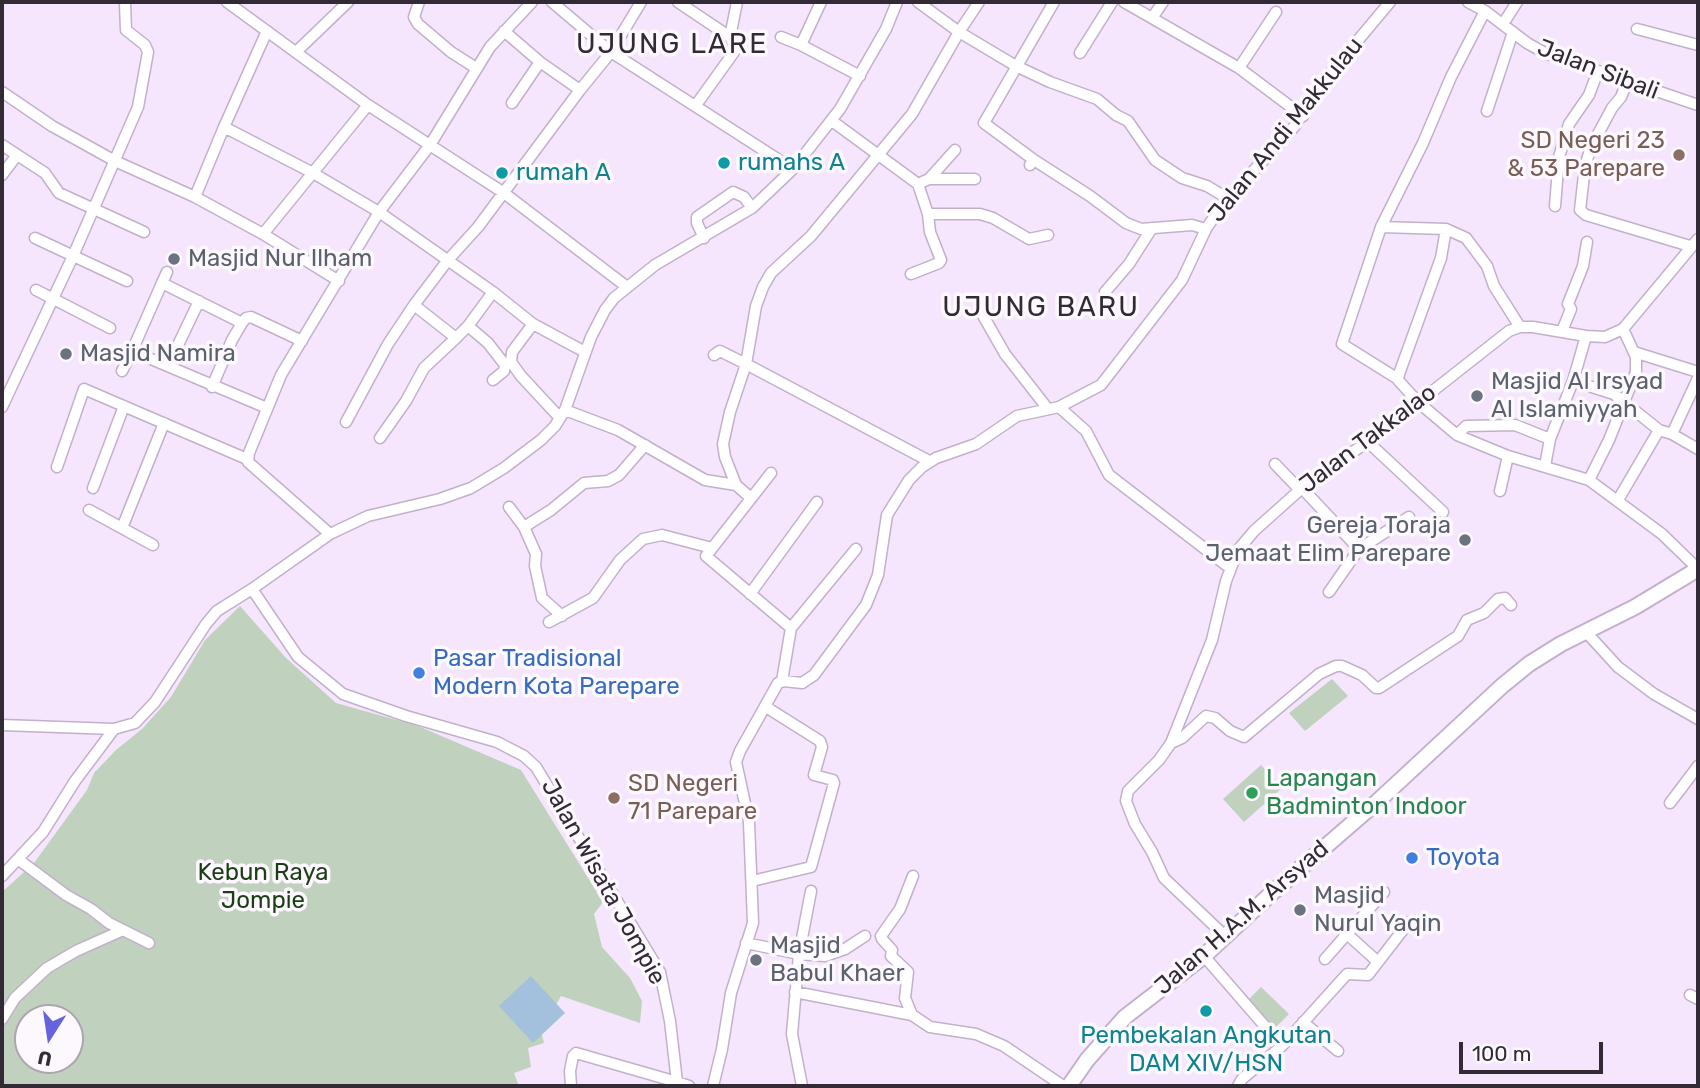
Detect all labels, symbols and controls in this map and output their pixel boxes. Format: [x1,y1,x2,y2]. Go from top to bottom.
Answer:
district label: UJUNG LARE [577,28,767,62]
street label: Jalan Andi Makkulau [1203,32,1369,228]
street label: Jalan Sibali [1533,34,1663,106]
place label: SD Negeri 23 & 53 Parepare [1507,127,1665,183]
marker: SD Negeri 23 & 53 Parepare [1671,147,1687,163]
place label: rumahs A [738,149,845,177]
marker: rumahs A [716,155,732,171]
place label: rumah A [516,159,611,187]
marker: rumah A [494,165,510,181]
place label: Masjid Nur Ilham [188,245,372,273]
marker: Masjid Nur Ilham [166,251,182,267]
district label: UJUNG BARU [943,291,1139,325]
place label: Masjid Namira [80,340,236,368]
marker: Masjid Namira [58,346,74,362]
place label: Masjid Al Irsyad Al Islamiyyah [1491,368,1663,424]
street label: Jalan Takkalao [1294,378,1442,500]
marker: Masjid Al Irsyad Al Islamiyyah [1469,388,1485,404]
place label: Gereja Toraja Jemaat Elim Parepare [1205,512,1451,568]
marker: Gereja Toraja Jemaat Elim Parepare [1457,532,1473,548]
place label: Pasar Tradisional Modern Kota Parepare [433,645,680,701]
marker: Pasar Tradisional Modern Kota Parepare [411,665,427,681]
place label: Lapangan Badminton Indoor [1266,765,1467,821]
place label: SD Negeri 71 Parepare [628,770,757,826]
street label: Jalan Wisata Jompie [534,774,672,990]
marker: Lapangan Badminton Indoor [1244,785,1260,801]
marker: SD Negeri 71 Parepare [606,790,622,806]
street label: Jalan H.A.M. Arsyad [1149,835,1335,1001]
place label: Toyota [1426,844,1500,872]
marker: Toyota [1404,850,1420,866]
park label: Kebun Raya Jompie [197,859,329,915]
place label: Masjid Nurul Yaqin [1314,882,1441,938]
marker: Masjid Nurul Yaqin [1292,902,1308,918]
place label: Masjid Babul Khaer [770,932,905,988]
marker: Masjid Babul Khaer [748,952,764,968]
marker: Pembekalan Angkutan DAM XIV/HSN [1198,1003,1214,1019]
north arrow [14,1004,84,1074]
place label: Pembekalan Angkutan DAM XIV/HSN [1080,1022,1332,1078]
scale bar [1462,1028,1606,1072]
text: 100 m [1472,1041,1531,1066]
text: U [36,1045,54,1071]

